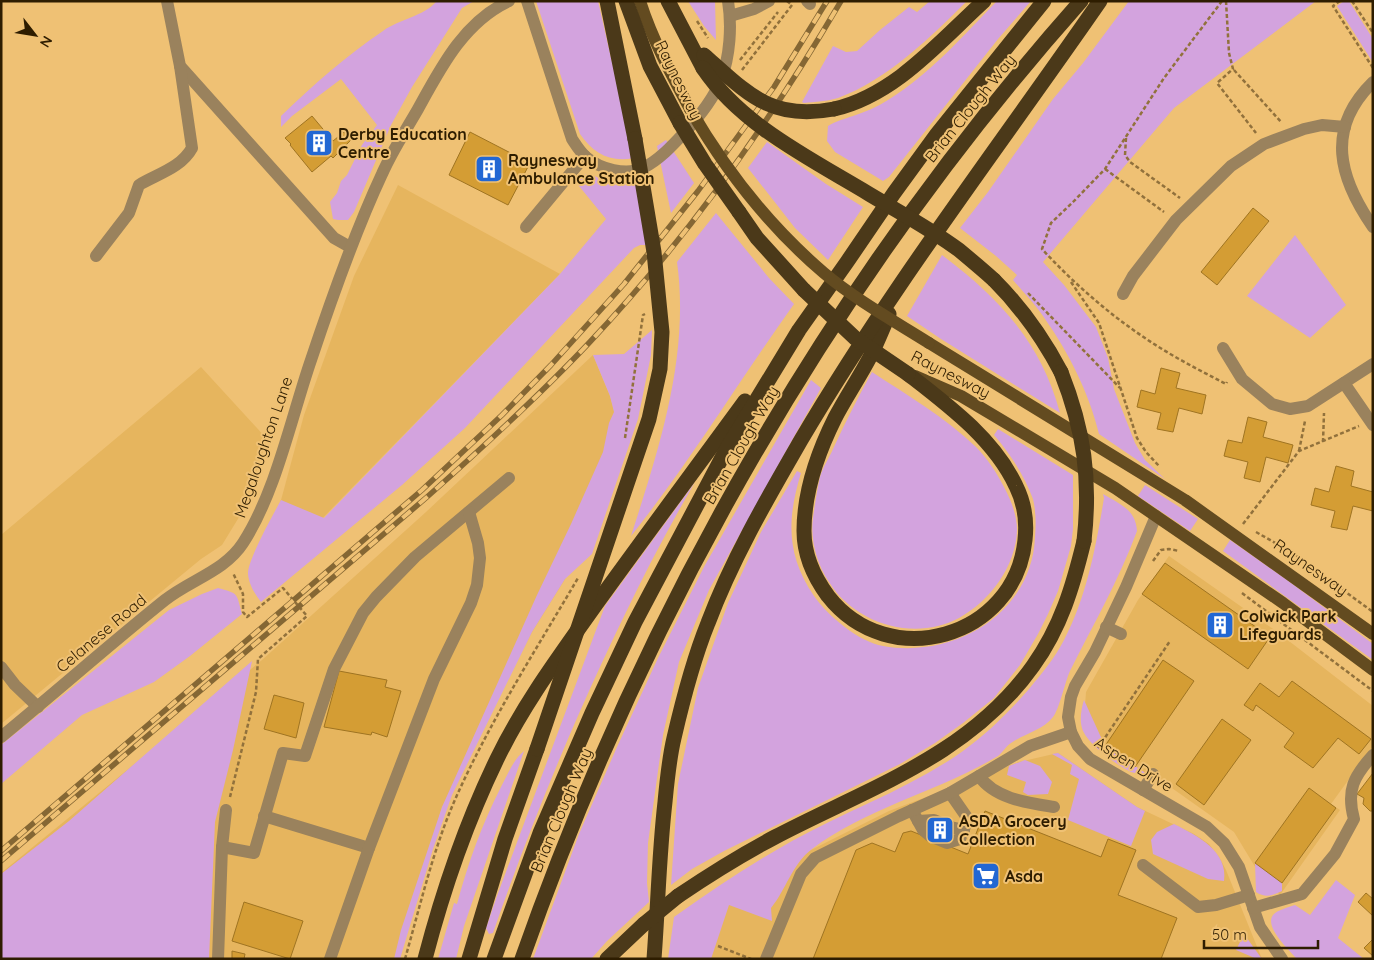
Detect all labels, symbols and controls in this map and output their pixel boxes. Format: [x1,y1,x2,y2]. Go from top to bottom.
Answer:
north arrow [10,10,60,60]
text: N [36,33,57,51]
street label: Raynesway [651,37,707,123]
street label: Brian Clough Way [920,50,1020,166]
place label: Derby Education Centre [338,124,467,162]
building icon: Derby Education Centre [304,128,334,158]
place label: Raynesway Ambulance Station [508,150,655,188]
building icon: Raynesway Ambulance Station [474,154,504,184]
street label: Raynesway [908,346,994,402]
street label: Megaloughton Lane [229,374,297,520]
street label: Brian Clough Way [699,382,783,508]
street label: Raynesway [1270,534,1352,600]
street label: Celanese Road [52,589,150,677]
place label: Colwick Park Lifeguards [1239,606,1337,644]
building icon: Colwick Park Lifeguards [1205,610,1235,640]
street label: Aspen Drive [1091,732,1177,796]
street label: Brian Clough Way [526,745,596,875]
place label: ASDA Grocery Collection [959,811,1067,849]
building icon: ASDA Grocery Collection [925,815,955,845]
supermarket icon: Asda [971,861,1001,891]
place label: Asda [1005,866,1043,886]
scale bar [1204,918,1318,950]
text: 50 m [1212,925,1247,944]

